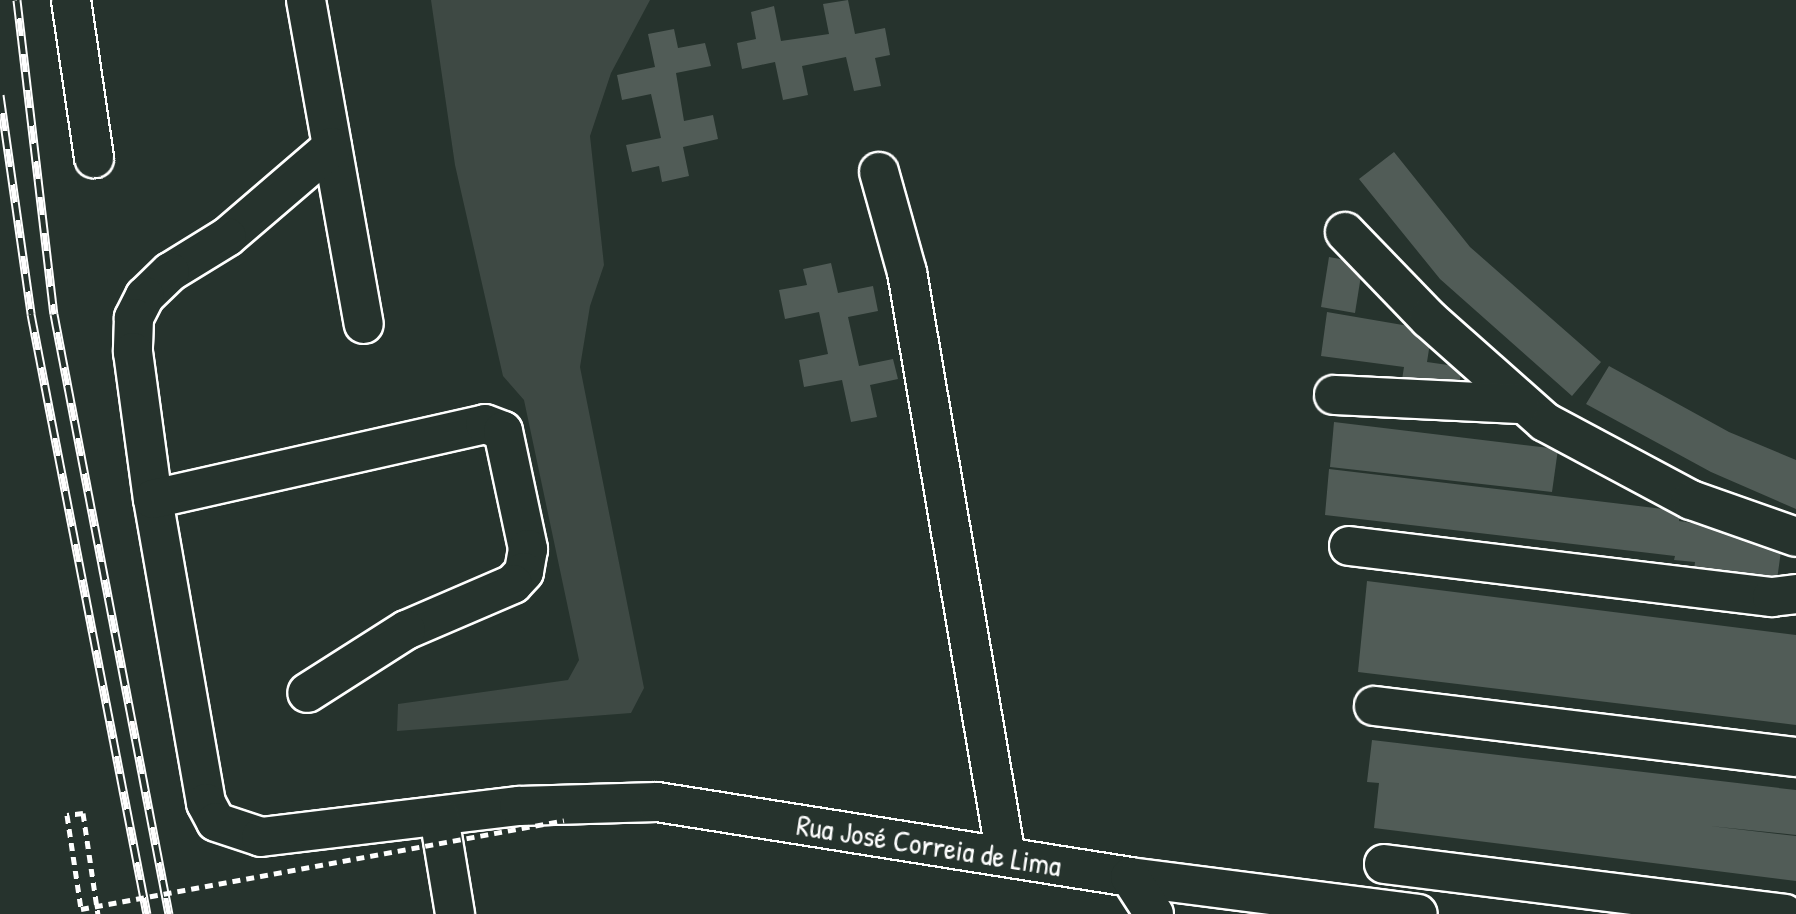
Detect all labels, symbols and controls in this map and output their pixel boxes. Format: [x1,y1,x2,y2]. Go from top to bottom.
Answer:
street label: Rua José Correia de Lima [794,806,1064,884]

